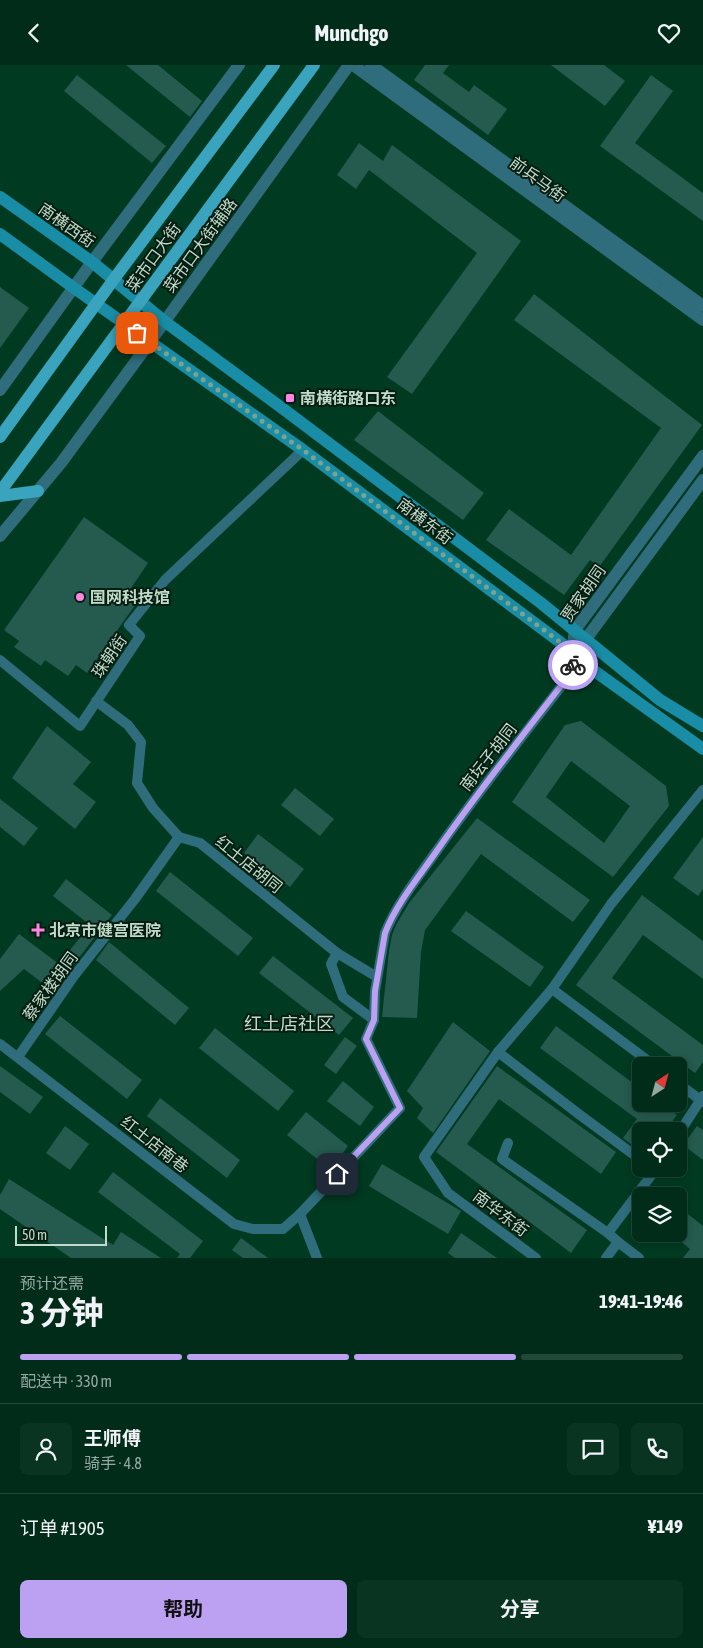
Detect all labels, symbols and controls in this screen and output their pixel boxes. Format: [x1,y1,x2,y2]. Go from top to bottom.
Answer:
icon: back [20,19,48,47]
icon: heart [655,19,683,47]
text: Munchgo [314,20,389,46]
street label: 前兵马街 [507,153,569,205]
street label: 菜市口大街辅路 [160,194,240,296]
street label: 南横西街 [36,199,98,251]
street label: 菜市口大街 [122,219,184,295]
pin [116,312,158,354]
icon: bag [123,319,151,347]
place label: 南横街路口东 [300,389,396,407]
marker: 南横街路口东 [284,392,296,404]
street label: 南横东街 [394,495,456,547]
street label: 贾家胡同 [557,562,609,624]
place label: 国网科技馆 [90,588,170,606]
marker: 国网科技馆 [74,591,86,603]
street label: 珠朝街 [88,631,130,681]
courier [548,640,598,690]
icon: bike [559,651,587,679]
street label: 南坛子胡同 [456,720,520,794]
street label: 红土店胡同 [212,832,286,896]
place label: 北京市健宫医院 [49,921,161,939]
marker: 北京市健宫医院 [31,923,45,937]
street label: 蔡家楼胡同 [19,948,81,1024]
district label: 红土店社区 [244,1013,334,1034]
north arrow [632,1057,688,1113]
map controls [632,1057,687,1242]
street label: 红土店南巷 [118,1112,192,1176]
button: locate [632,1122,687,1177]
pin [316,1153,358,1195]
icon: home [323,1160,351,1188]
street label: 南华东街 [470,1187,532,1239]
button: layers [632,1187,687,1242]
scale bar [15,1223,108,1246]
text: 50 m [22,1227,47,1243]
text: 预计还需 [20,1274,84,1292]
text: 19:41–19:46 [599,1290,683,1312]
text: 3 分钟 [20,1294,103,1331]
text: 配送中 · 330 m [20,1372,112,1390]
button: person [20,1423,72,1475]
button: chat [567,1423,619,1475]
button: phone [631,1423,683,1475]
text: 王师傅 [84,1427,141,1449]
text: 骑手 · 4.8 [84,1454,142,1472]
text: ¥149 [648,1515,683,1537]
text: 订单 #1905 [20,1517,105,1539]
button: 帮助 [20,1580,347,1638]
button: 分享 [357,1580,683,1638]

